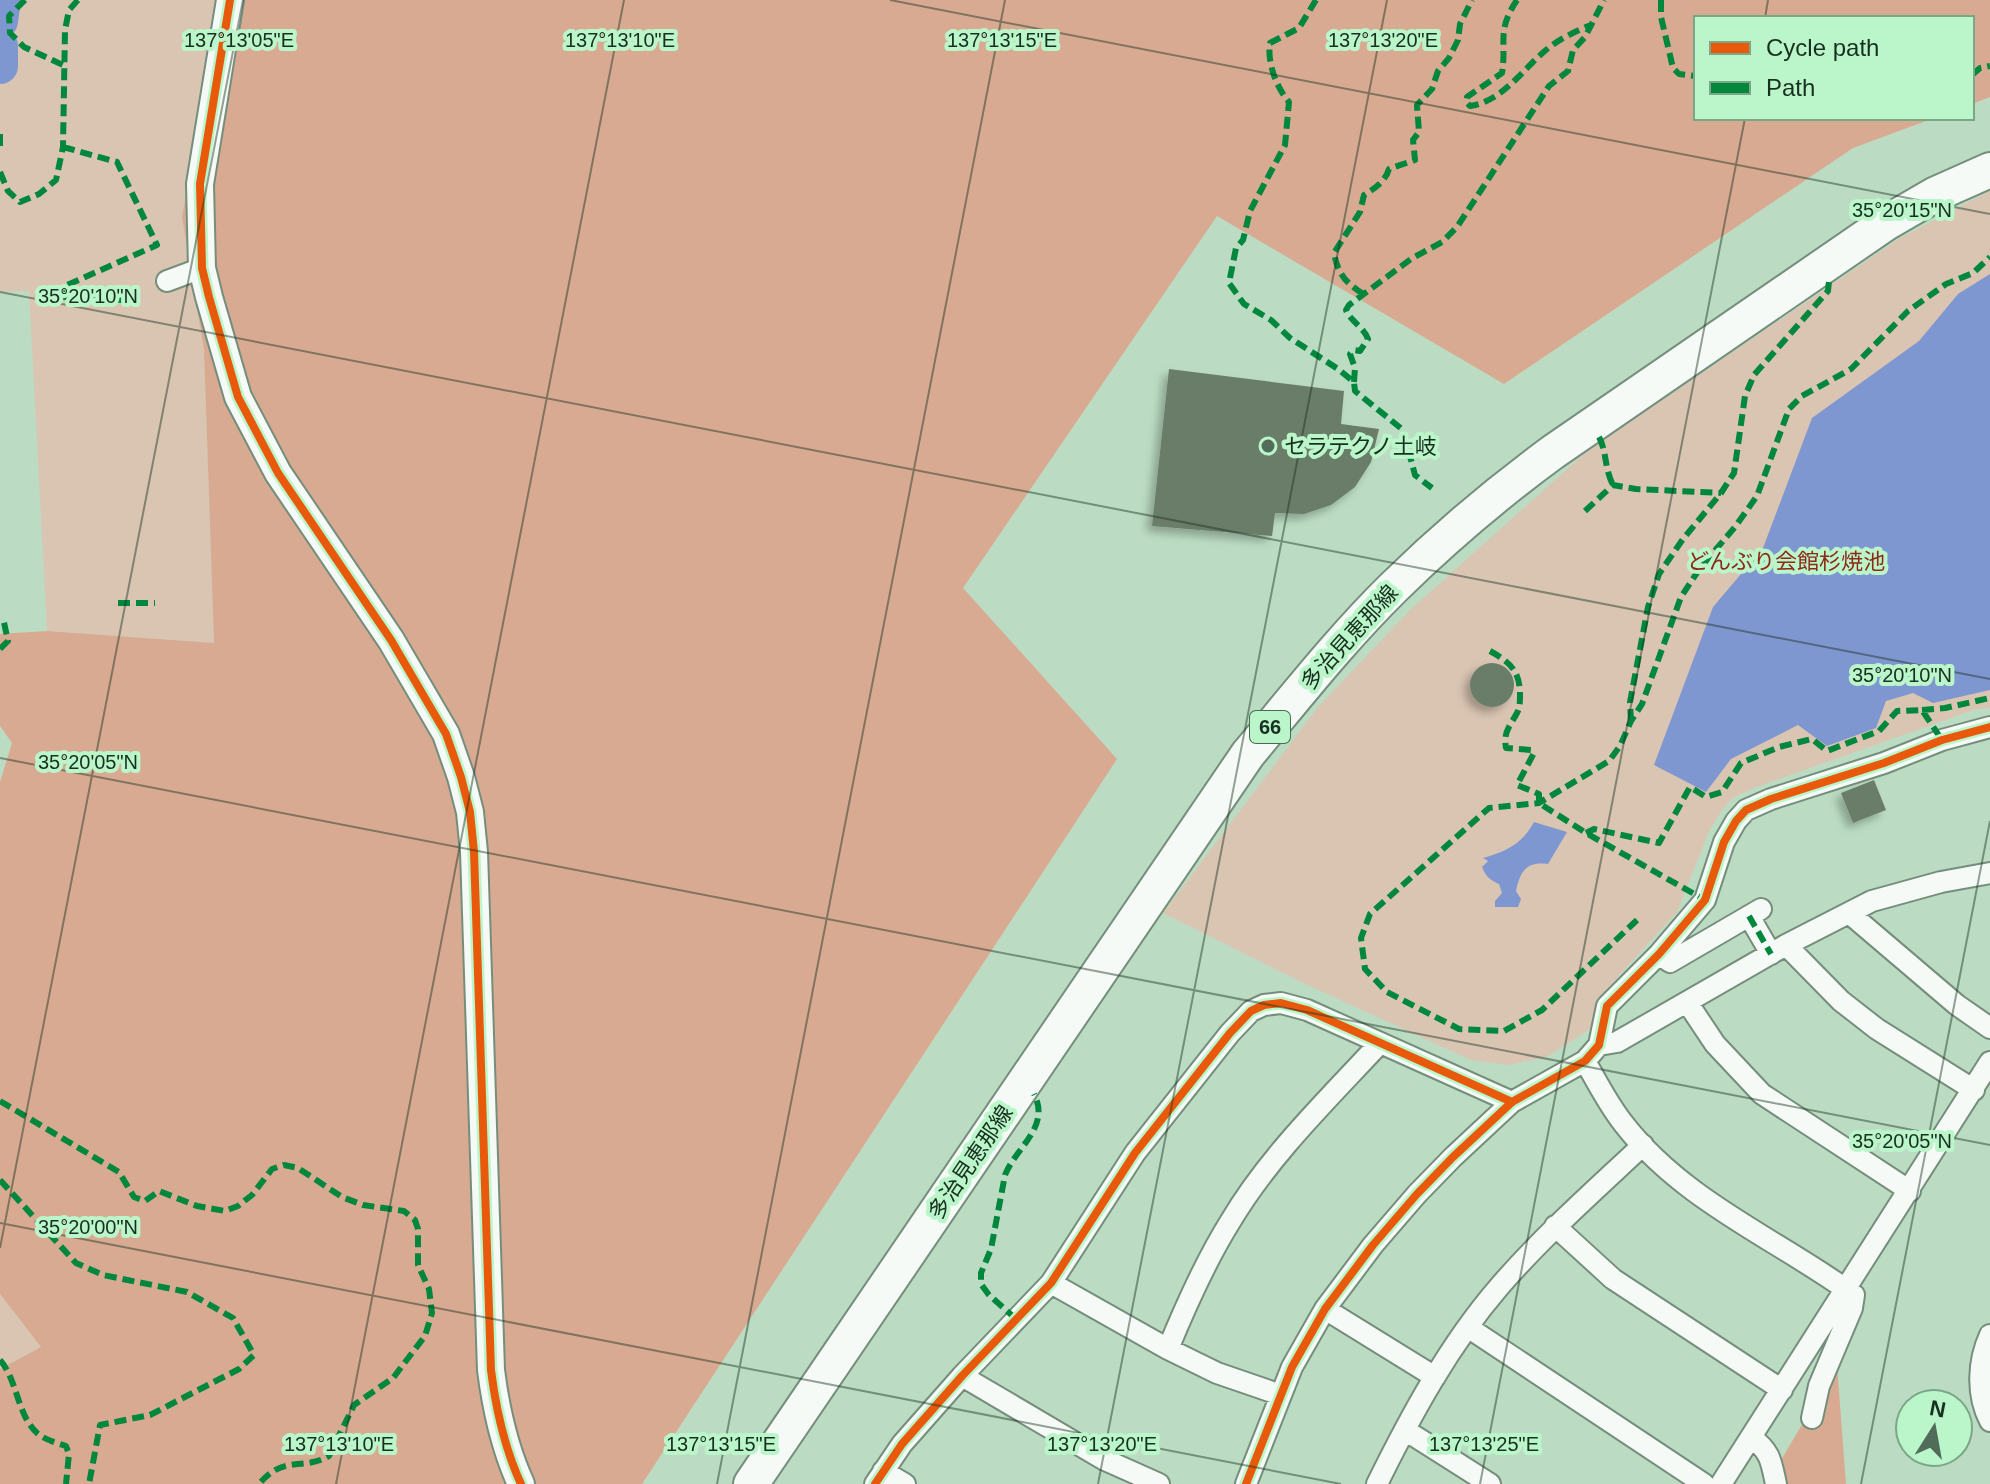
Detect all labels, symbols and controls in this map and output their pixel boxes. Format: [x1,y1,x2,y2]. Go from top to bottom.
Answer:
legend [1694,16,1974,120]
text: 137°13'05"E [184,29,294,51]
text: 137°13'10"E [565,29,675,51]
text: 137°13'15"E [947,29,1057,51]
text: 137°13'20"E [1328,29,1438,51]
text: Cycle path [1766,34,1879,61]
text: Path [1766,74,1815,101]
text: 35°20'15"N [1852,199,1952,221]
text: 35°20'10"N [38,285,138,307]
place label: セラテクノ土岐 [1284,434,1437,459]
marker: セラテクノ土岐 [1259,437,1277,455]
park label: どんぶり会館杉焼池 [1687,549,1885,574]
street label: 多治見恵那線 [1296,580,1403,695]
text: 35°20'10"N [1852,664,1952,686]
road number: 66 [1250,711,1290,743]
text: 35°20'05"N [38,751,138,773]
street label: 多治見恵那線 [923,1101,1018,1224]
text: 35°20'05"N [1852,1130,1952,1152]
text: 35°20'00"N [38,1216,138,1238]
north arrow [1894,1388,1974,1468]
text: N [1928,1395,1948,1423]
text: 137°13'10"E [284,1433,394,1455]
text: 137°13'15"E [666,1433,776,1455]
text: 137°13'20"E [1047,1433,1157,1455]
text: 137°13'25"E [1429,1433,1539,1455]

